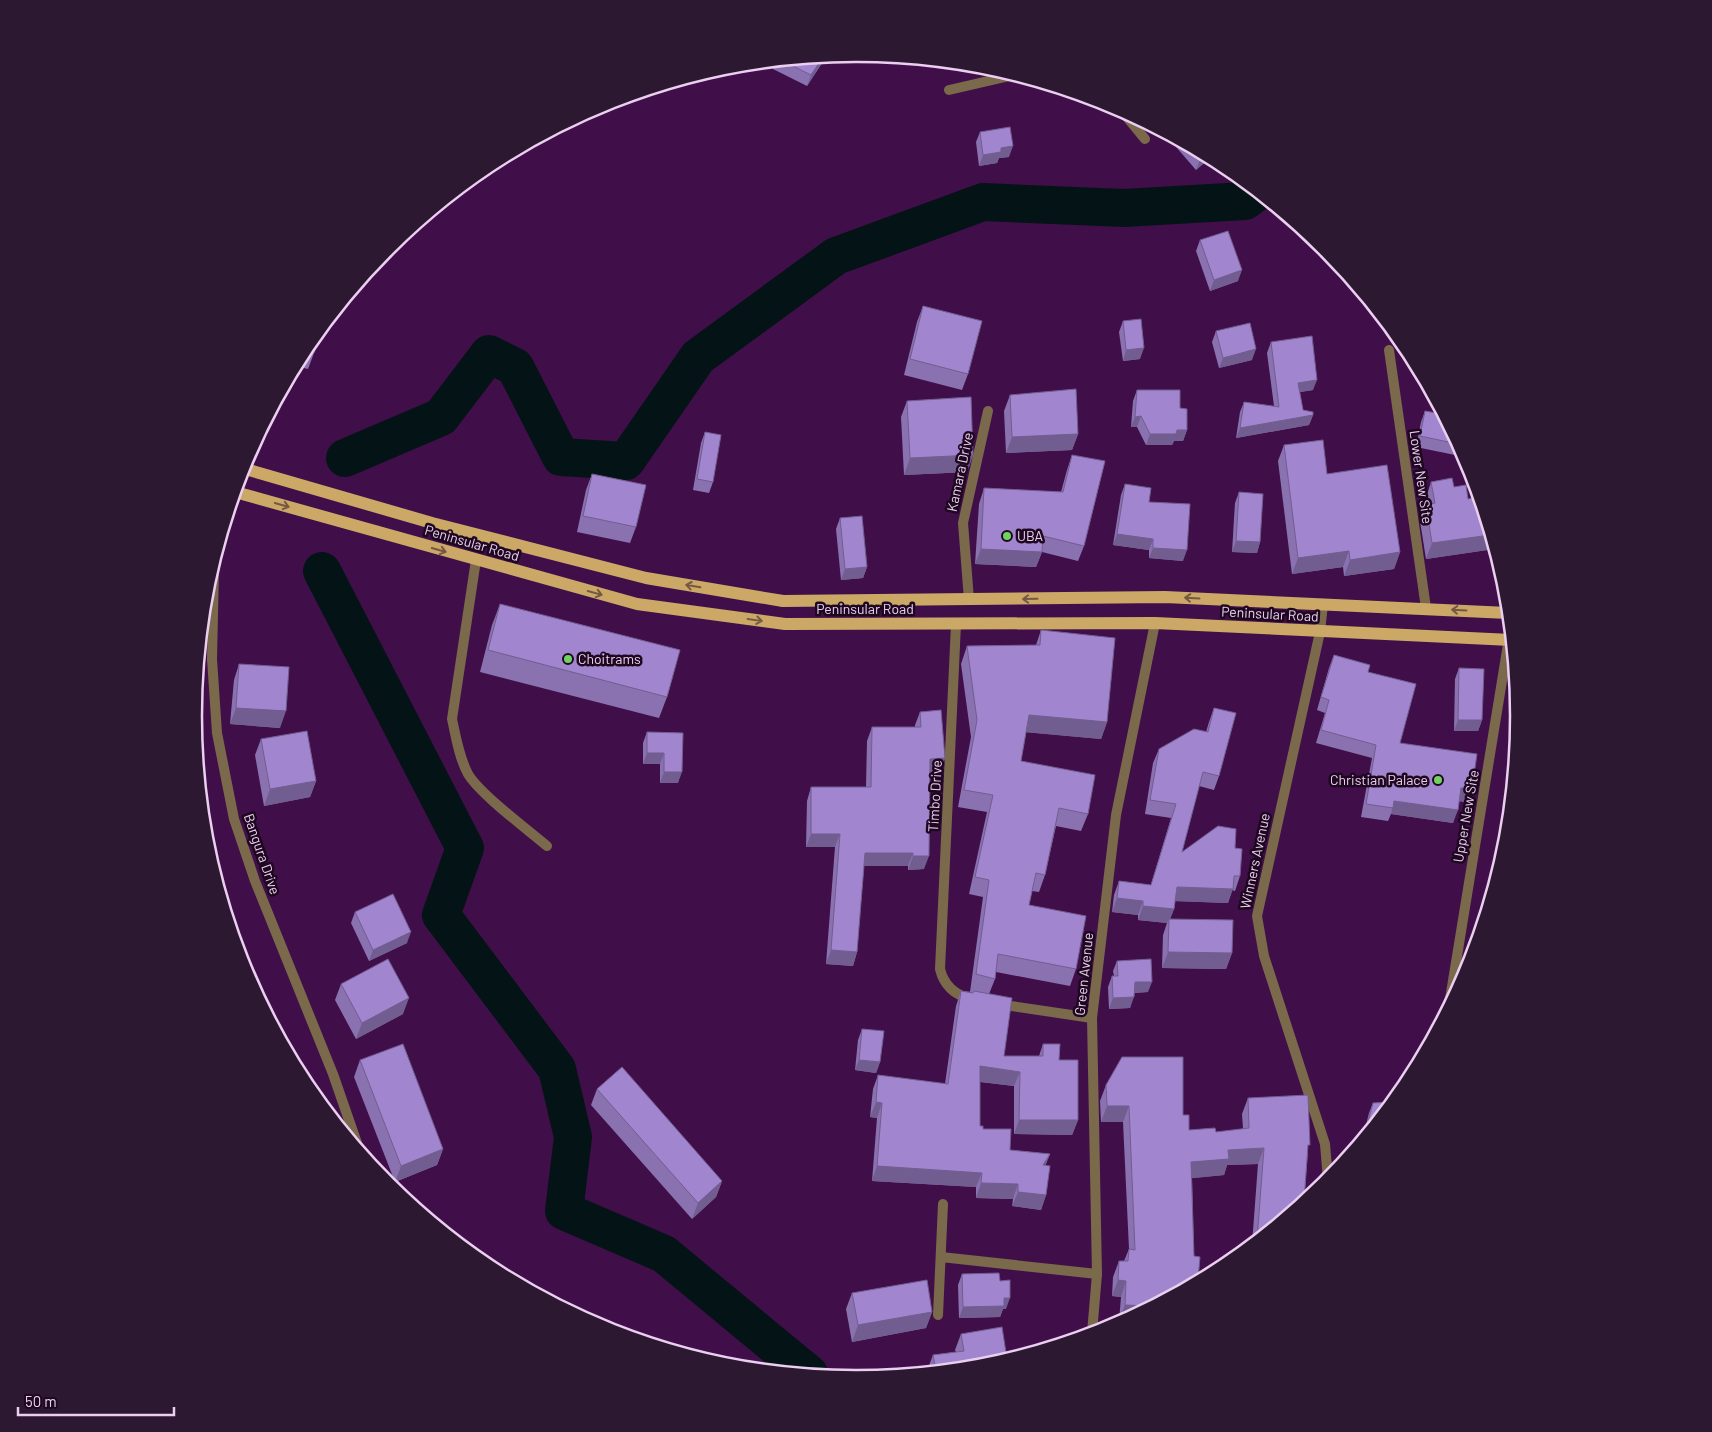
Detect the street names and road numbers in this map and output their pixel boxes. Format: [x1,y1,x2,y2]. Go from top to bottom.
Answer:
street label: Lower New Site [1407,429,1436,525]
street label: Kamara Drive [943,431,976,513]
street label: Peninsular Road [423,521,521,564]
street label: Peninsular Road [816,600,914,617]
street label: Peninsular Road [1221,602,1319,625]
street label: Timbo Drive [924,760,945,832]
street label: Upper New Site [1449,768,1482,863]
street label: Bangura Drive [241,811,284,897]
street label: Winners Avenue [1236,811,1273,910]
street label: Green Avenue [1071,932,1096,1016]

